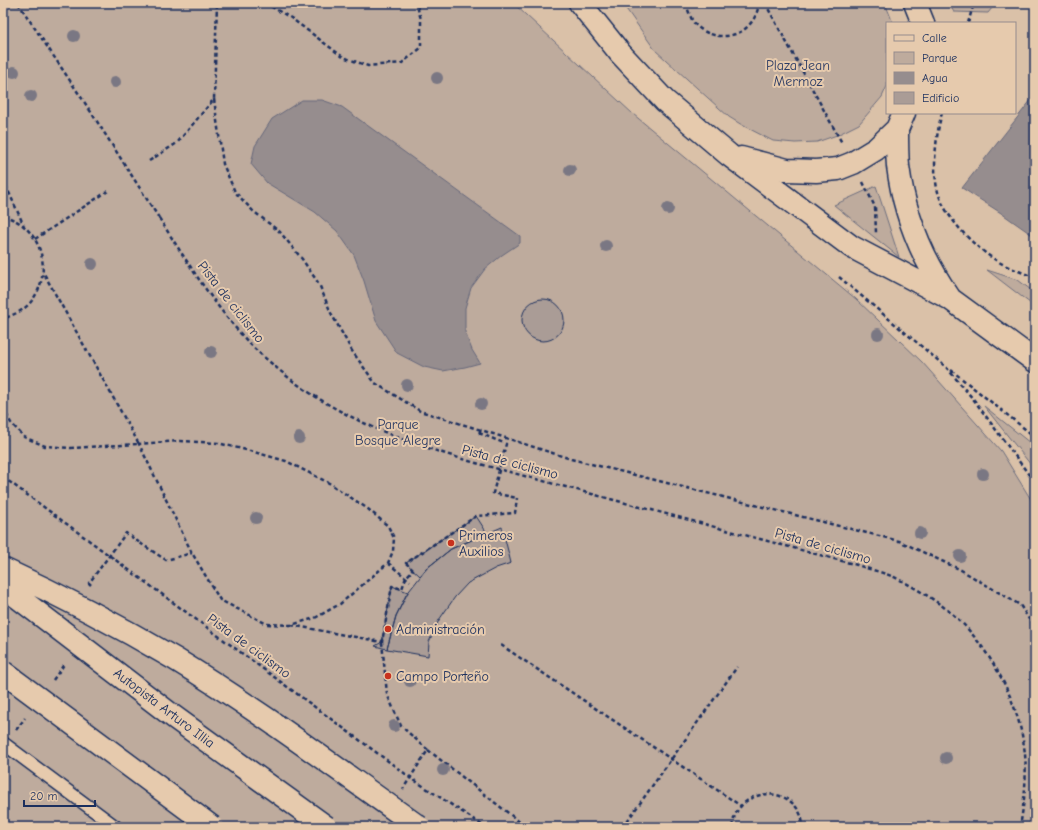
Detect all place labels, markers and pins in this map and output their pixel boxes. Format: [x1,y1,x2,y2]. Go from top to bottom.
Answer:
place label: Primeros Auxilios [459,527,513,560]
marker: Primeros Auxilios [446,538,456,548]
place label: Administración [396,621,485,638]
marker: Administración [383,624,393,634]
place label: Campo Porteño [396,668,489,685]
marker: Campo Porteño [383,671,393,681]

